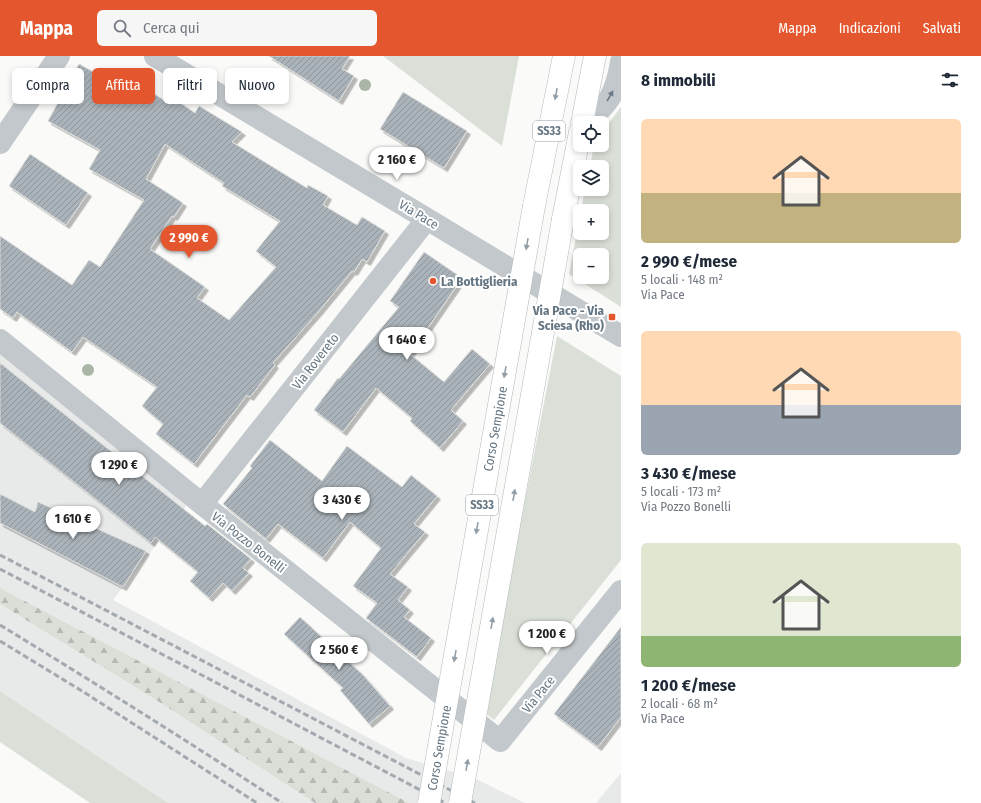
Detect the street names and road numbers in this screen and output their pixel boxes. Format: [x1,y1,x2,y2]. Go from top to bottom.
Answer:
road number: SS33 [533,121,565,141]
street label: Via Pace [396,197,441,232]
street label: Via Rovereto [289,330,342,392]
street label: Corso Sempione [480,385,510,473]
road number: SS33 [466,495,498,515]
street label: Via Pozzo Bonelli [209,509,289,576]
street label: Via Pace [519,673,558,716]
street label: Corso Sempione [424,704,454,792]

